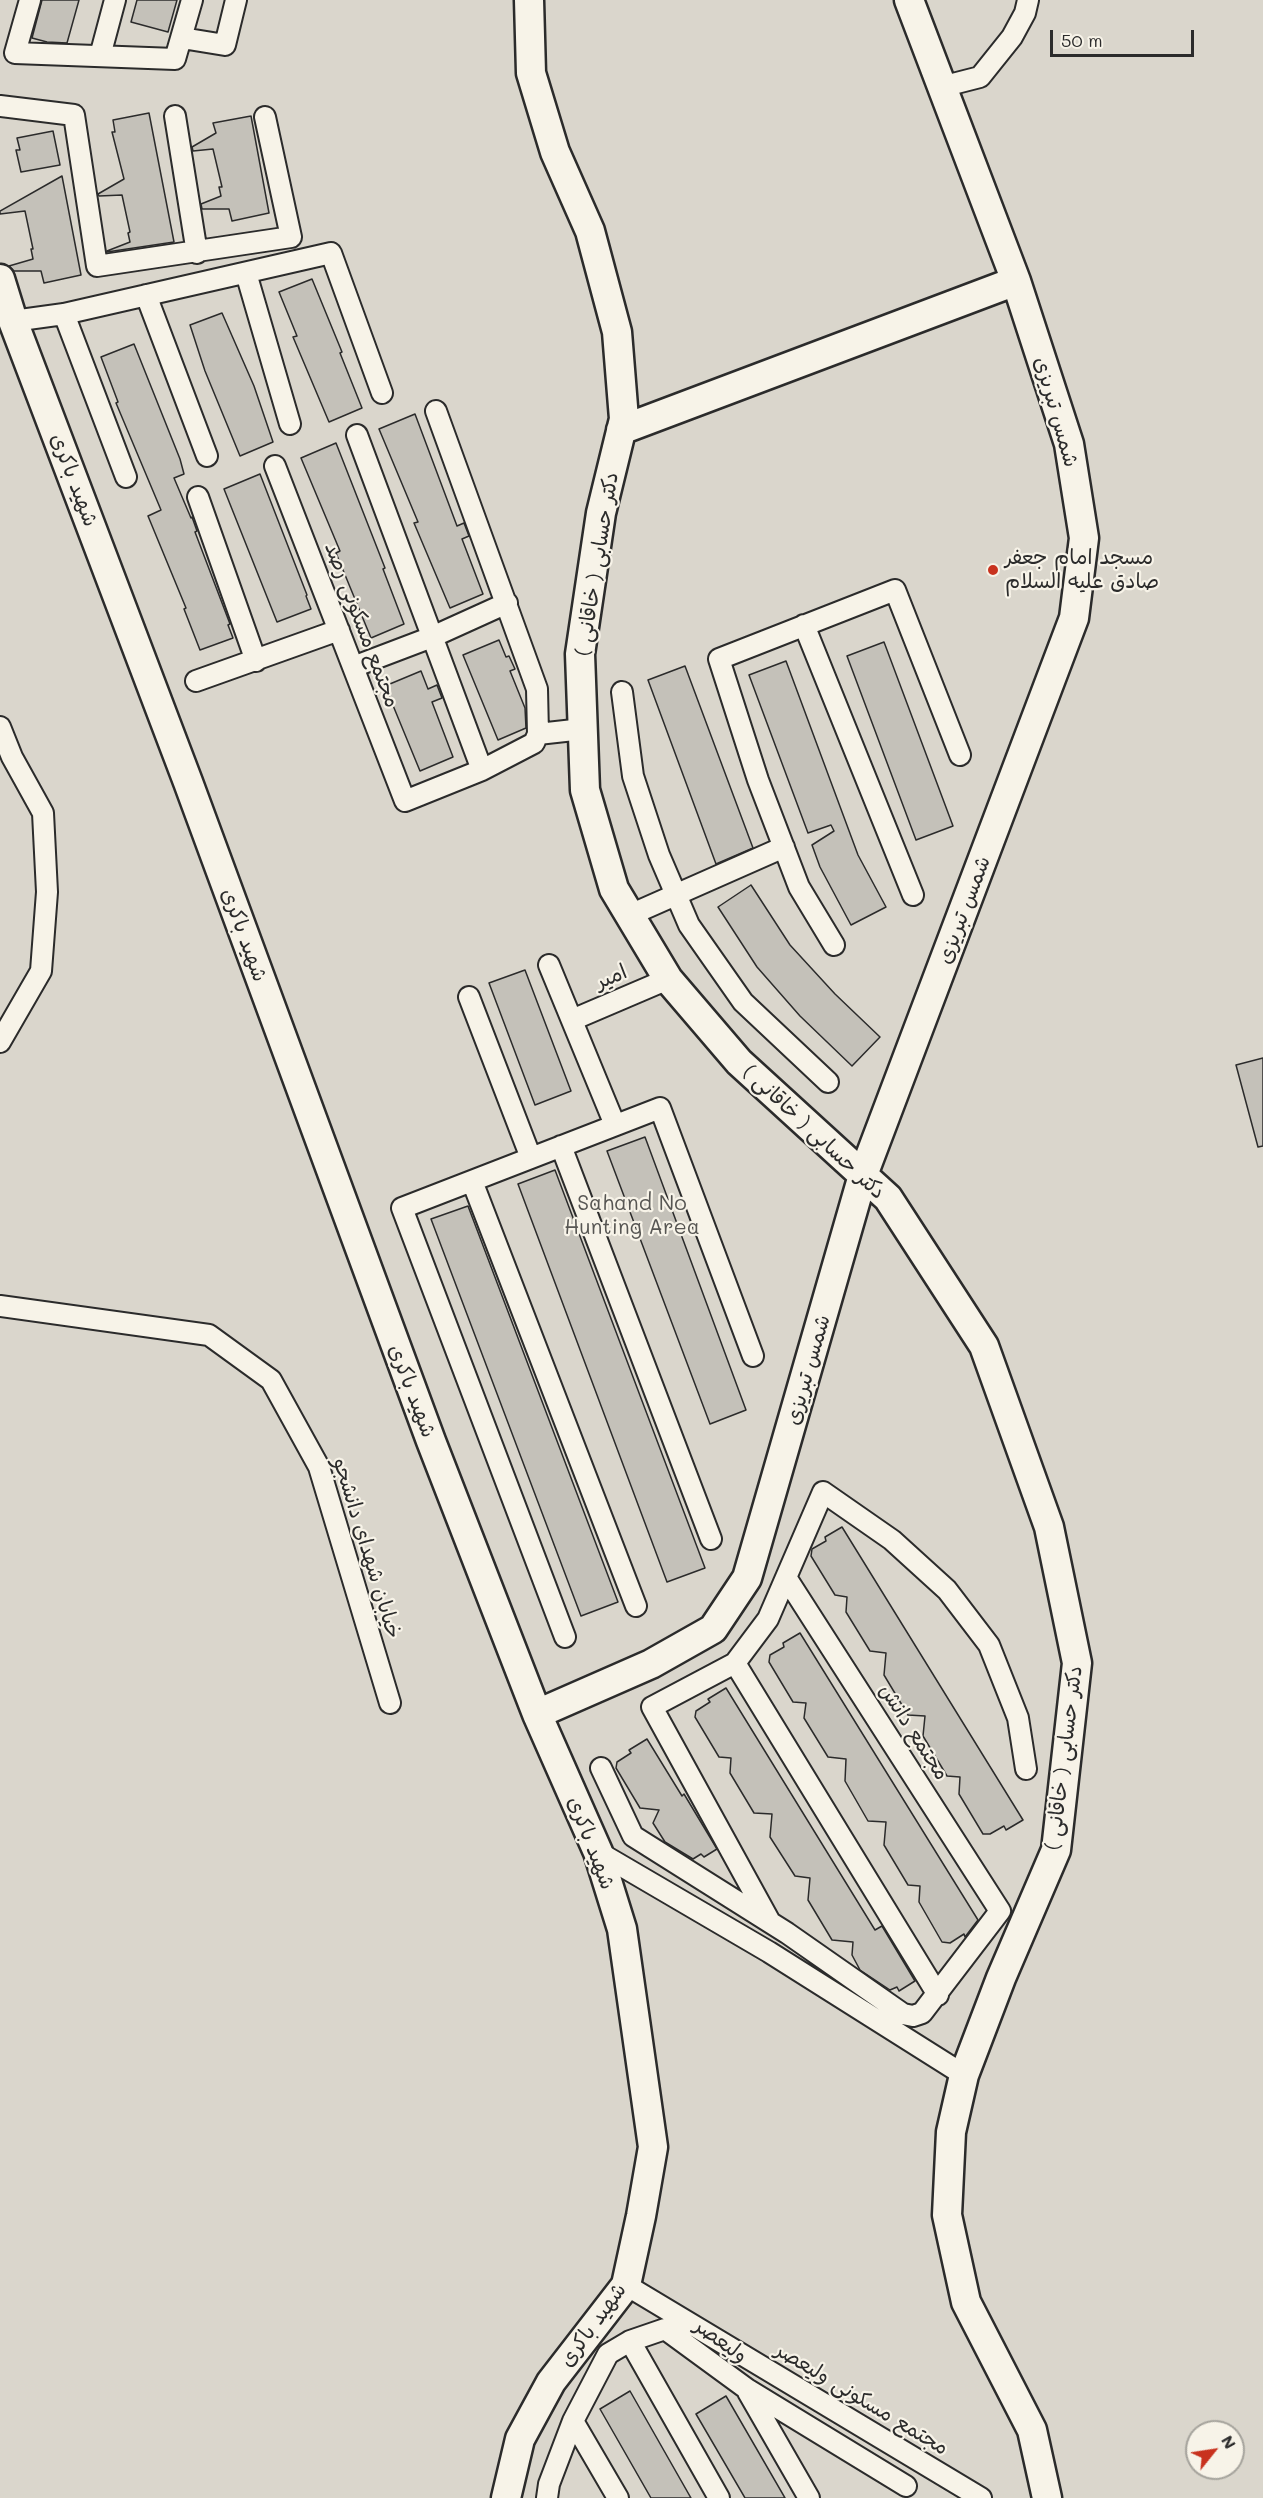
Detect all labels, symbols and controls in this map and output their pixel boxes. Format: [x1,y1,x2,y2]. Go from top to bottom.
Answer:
scale bar [1053,18,1197,56]
text: 50 m [1061,28,1103,52]
street label: شمس تبریزی [1028,354,1084,470]
street label: شهید باکری [45,430,103,530]
street label: دکتر حسابی ( خاقانی ) [570,470,624,658]
street label: مجتمع مسکونی رصد [319,539,405,711]
place label: مسجد امام جعفر صادق علیه السلام [1005,545,1159,595]
marker: مسجد امام جعفر صادق علیه السلام [986,563,1000,577]
street label: شمس تبریزی [932,853,996,967]
street label: شهید باکری [215,885,273,985]
street label: امیر [591,959,631,995]
street label: دکتر حسابی ( خاقانی ) [738,1060,890,1204]
park label: Sahand No Hunting Area [564,1191,700,1241]
street label: شمس تبریزی [780,1312,836,1428]
street label: شهید باکری [383,1341,441,1441]
street label: خیابان شهدای دانشجو [327,1454,407,1642]
street label: دکتر حسابی ( خاقانی ) [1040,1664,1088,1852]
street label: مجتمع دانش [874,1679,954,1785]
street label: شهید باکری [562,1793,620,1893]
street label: شهید باکری [554,2278,632,2372]
street label: ولیعصر [690,2313,752,2369]
street label: مجتمع مسکونی ولیعصر [771,2337,953,2461]
north arrow [1185,2420,1245,2480]
text: N [1217,2431,1241,2452]

